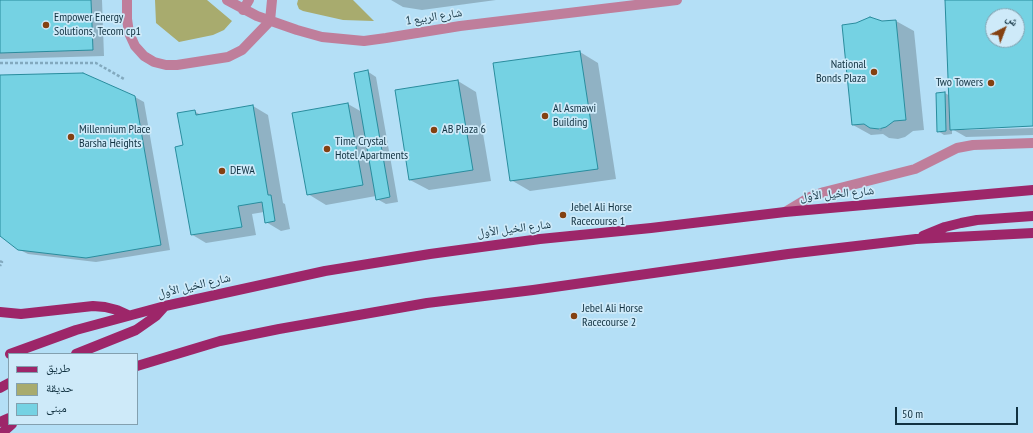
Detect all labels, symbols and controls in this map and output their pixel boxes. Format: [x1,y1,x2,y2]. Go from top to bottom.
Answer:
street label: شارع الربيع 1 [405,5,463,29]
north arrow [985,8,1025,48]
place label: Empower Energy Solutions, Tecom cp1 [54,11,141,39]
text: ش [1003,11,1021,29]
marker: Empower Energy Solutions, Tecom cp1 [41,20,51,30]
place label: National Bonds Plaza [816,58,866,86]
marker: National Bonds Plaza [869,67,879,77]
place label: Two Towers [936,76,983,90]
marker: Two Towers [986,78,996,88]
place label: Al Asmawi Building [553,102,596,130]
marker: Al Asmawi Building [540,111,550,121]
place label: Millennium Place Barsha Heights [79,123,151,151]
place label: AB Plaza 6 [442,123,486,137]
marker: AB Plaza 6 [429,125,439,135]
marker: Millennium Place Barsha Heights [66,132,76,142]
place label: Time Crystal Hotel Apartments [335,135,408,163]
marker: Time Crystal Hotel Apartments [322,144,332,154]
place label: DEWA [230,164,255,178]
marker: DEWA [217,166,227,176]
street label: شارع الخيل الأول [799,184,875,204]
place label: Jebel Ali Horse Racecourse 1 [571,201,632,229]
marker: Jebel Ali Horse Racecourse 1 [558,210,568,220]
street label: شارع الخيل الأول [476,217,552,241]
street label: شارع الخيل الأول [156,271,232,301]
place label: Jebel Ali Horse Racecourse 2 [582,302,643,330]
marker: Jebel Ali Horse Racecourse 2 [569,311,579,321]
legend [8,353,138,425]
text: طريق [46,360,71,375]
text: حديقة [46,380,74,395]
scale bar [897,399,1020,425]
text: مبنى [46,400,67,415]
text: 50 m [902,406,923,421]

